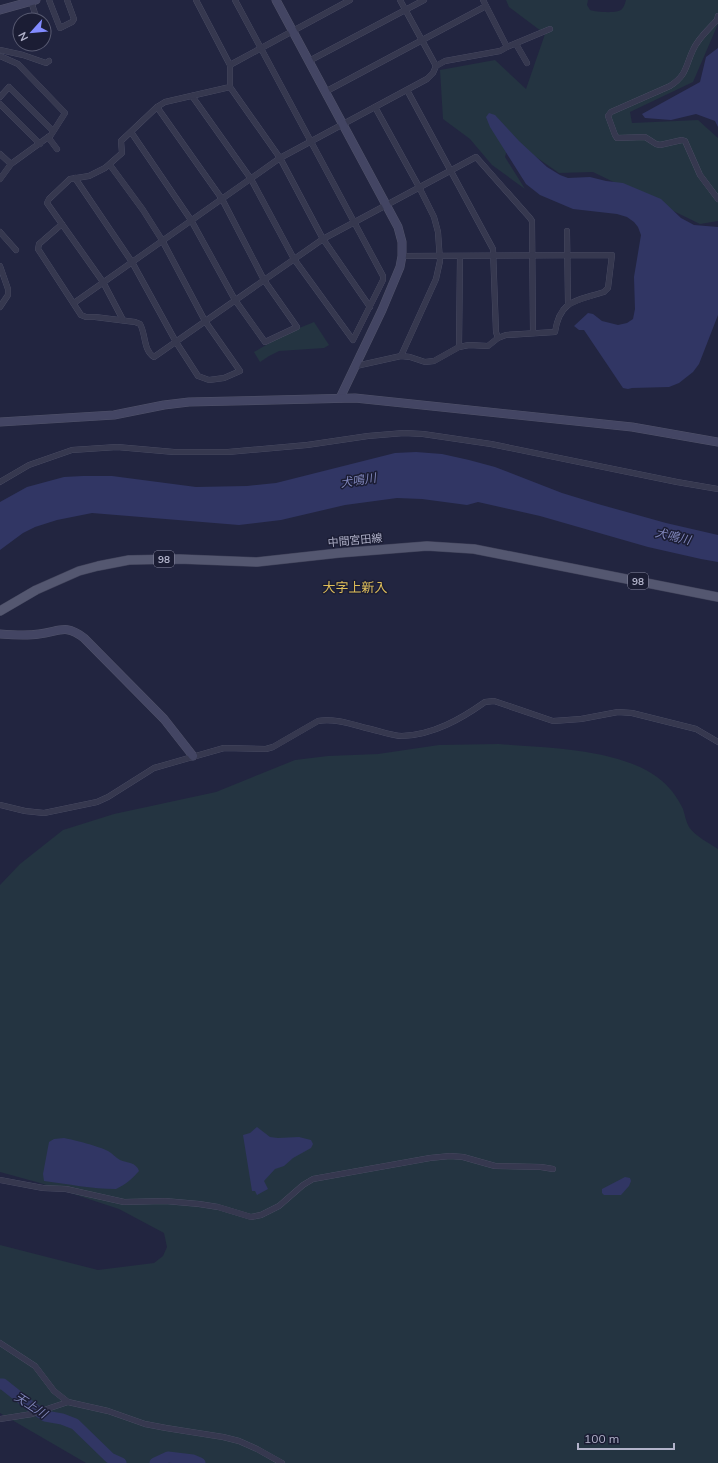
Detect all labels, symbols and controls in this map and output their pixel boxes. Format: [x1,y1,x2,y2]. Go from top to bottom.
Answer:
north arrow [12,12,52,52]
text: N [15,30,31,43]
water label: 犬鳴川 [339,469,379,490]
water label: 犬鳴川 [654,525,694,548]
street label: 中間宮田線 [327,531,383,549]
road number: 98 [154,551,174,567]
road number: 98 [628,573,648,589]
district label: 大字上新入 [322,579,388,595]
water label: 天上川 [12,1389,52,1422]
scale bar [578,1425,674,1451]
text: 100 m [584,1431,619,1446]

